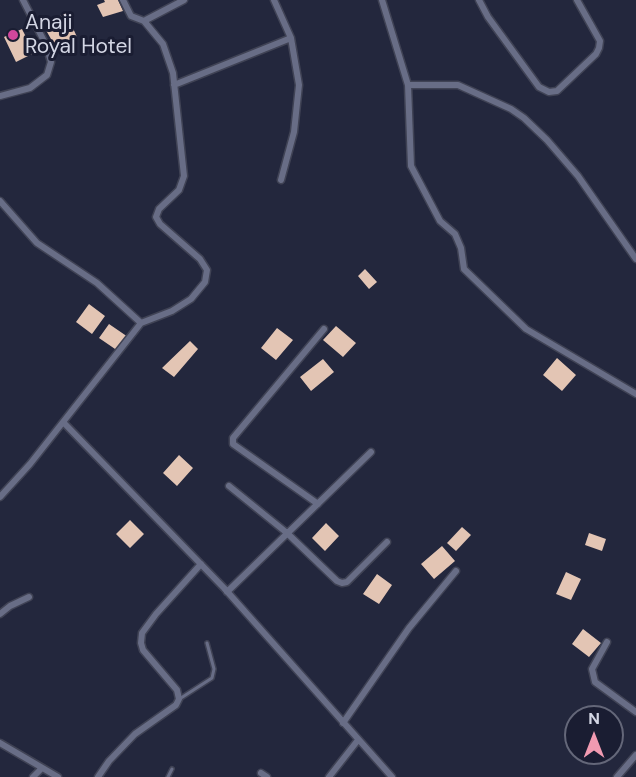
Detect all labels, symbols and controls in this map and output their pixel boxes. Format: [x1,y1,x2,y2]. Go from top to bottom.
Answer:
place label: Anaji Royal Hotel [25,10,132,60]
marker: Anaji Royal Hotel [6,28,20,42]
north arrow [564,705,624,765]
text: N [588,708,600,729]

